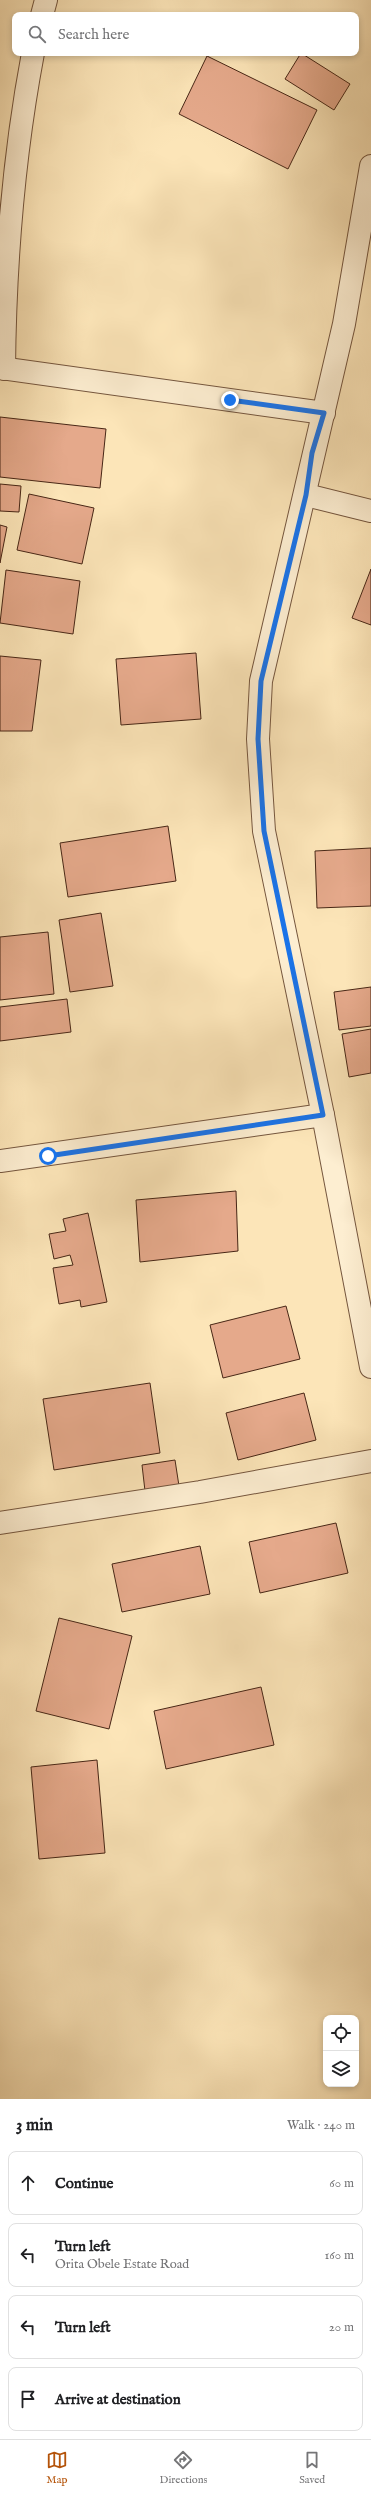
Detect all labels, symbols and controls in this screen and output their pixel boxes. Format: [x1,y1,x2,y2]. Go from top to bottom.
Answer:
search box [12,12,359,56]
icon: search [26,23,48,45]
text: Search here [58,25,129,44]
route end [221,391,239,409]
route start [39,1147,57,1165]
map controls [323,2015,359,2087]
button: locate [323,2015,359,2051]
button: layers [323,2051,359,2087]
text: 3 min [16,2115,53,2136]
text: Walk · 240 m [287,2117,355,2134]
icon: ahead [17,2172,39,2194]
text: Continue [55,2174,113,2193]
text: 60 m [329,2175,354,2192]
text: Turn left [55,2237,111,2256]
icon: left [17,2244,39,2266]
text: 160 m [324,2247,354,2264]
text: Orita Obele Estate Road [55,2256,189,2273]
icon: left [17,2316,39,2338]
text: Turn left [55,2318,111,2337]
text: 20 m [329,2319,354,2336]
icon: arrive [17,2388,39,2410]
text: Arrive at destination [55,2390,181,2409]
tab: Map [46,2449,68,2487]
tab: Directions [160,2449,207,2487]
tab: Saved [299,2449,325,2487]

